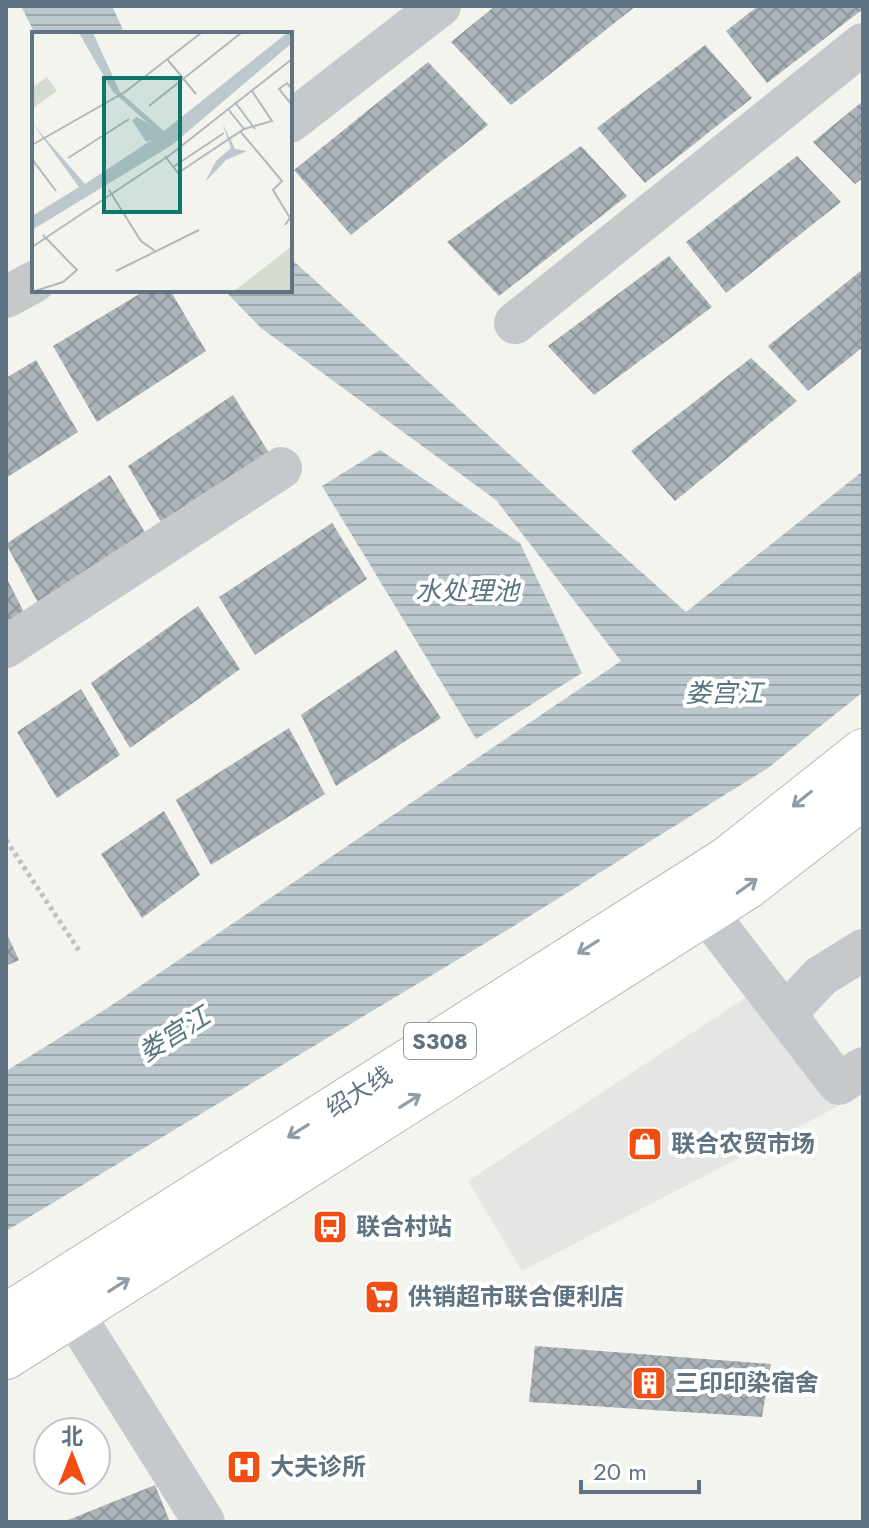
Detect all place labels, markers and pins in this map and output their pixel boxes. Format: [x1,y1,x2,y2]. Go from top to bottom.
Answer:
shop icon: 联合农贸市场 [626,1125,664,1163]
place label: 联合农贸市场 [671,1126,815,1161]
bus stop icon: 联合村站 [311,1208,349,1246]
place label: 联合村站 [356,1209,452,1244]
supermarket icon: 供销超市联合便利店 [363,1278,401,1316]
place label: 供销超市联合便利店 [408,1279,624,1314]
building icon: 三印印染宿舍 [630,1364,668,1402]
place label: 三印印染宿舍 [675,1365,819,1400]
hospital icon: 大夫诊所 [225,1448,263,1486]
place label: 大夫诊所 [270,1449,366,1484]

